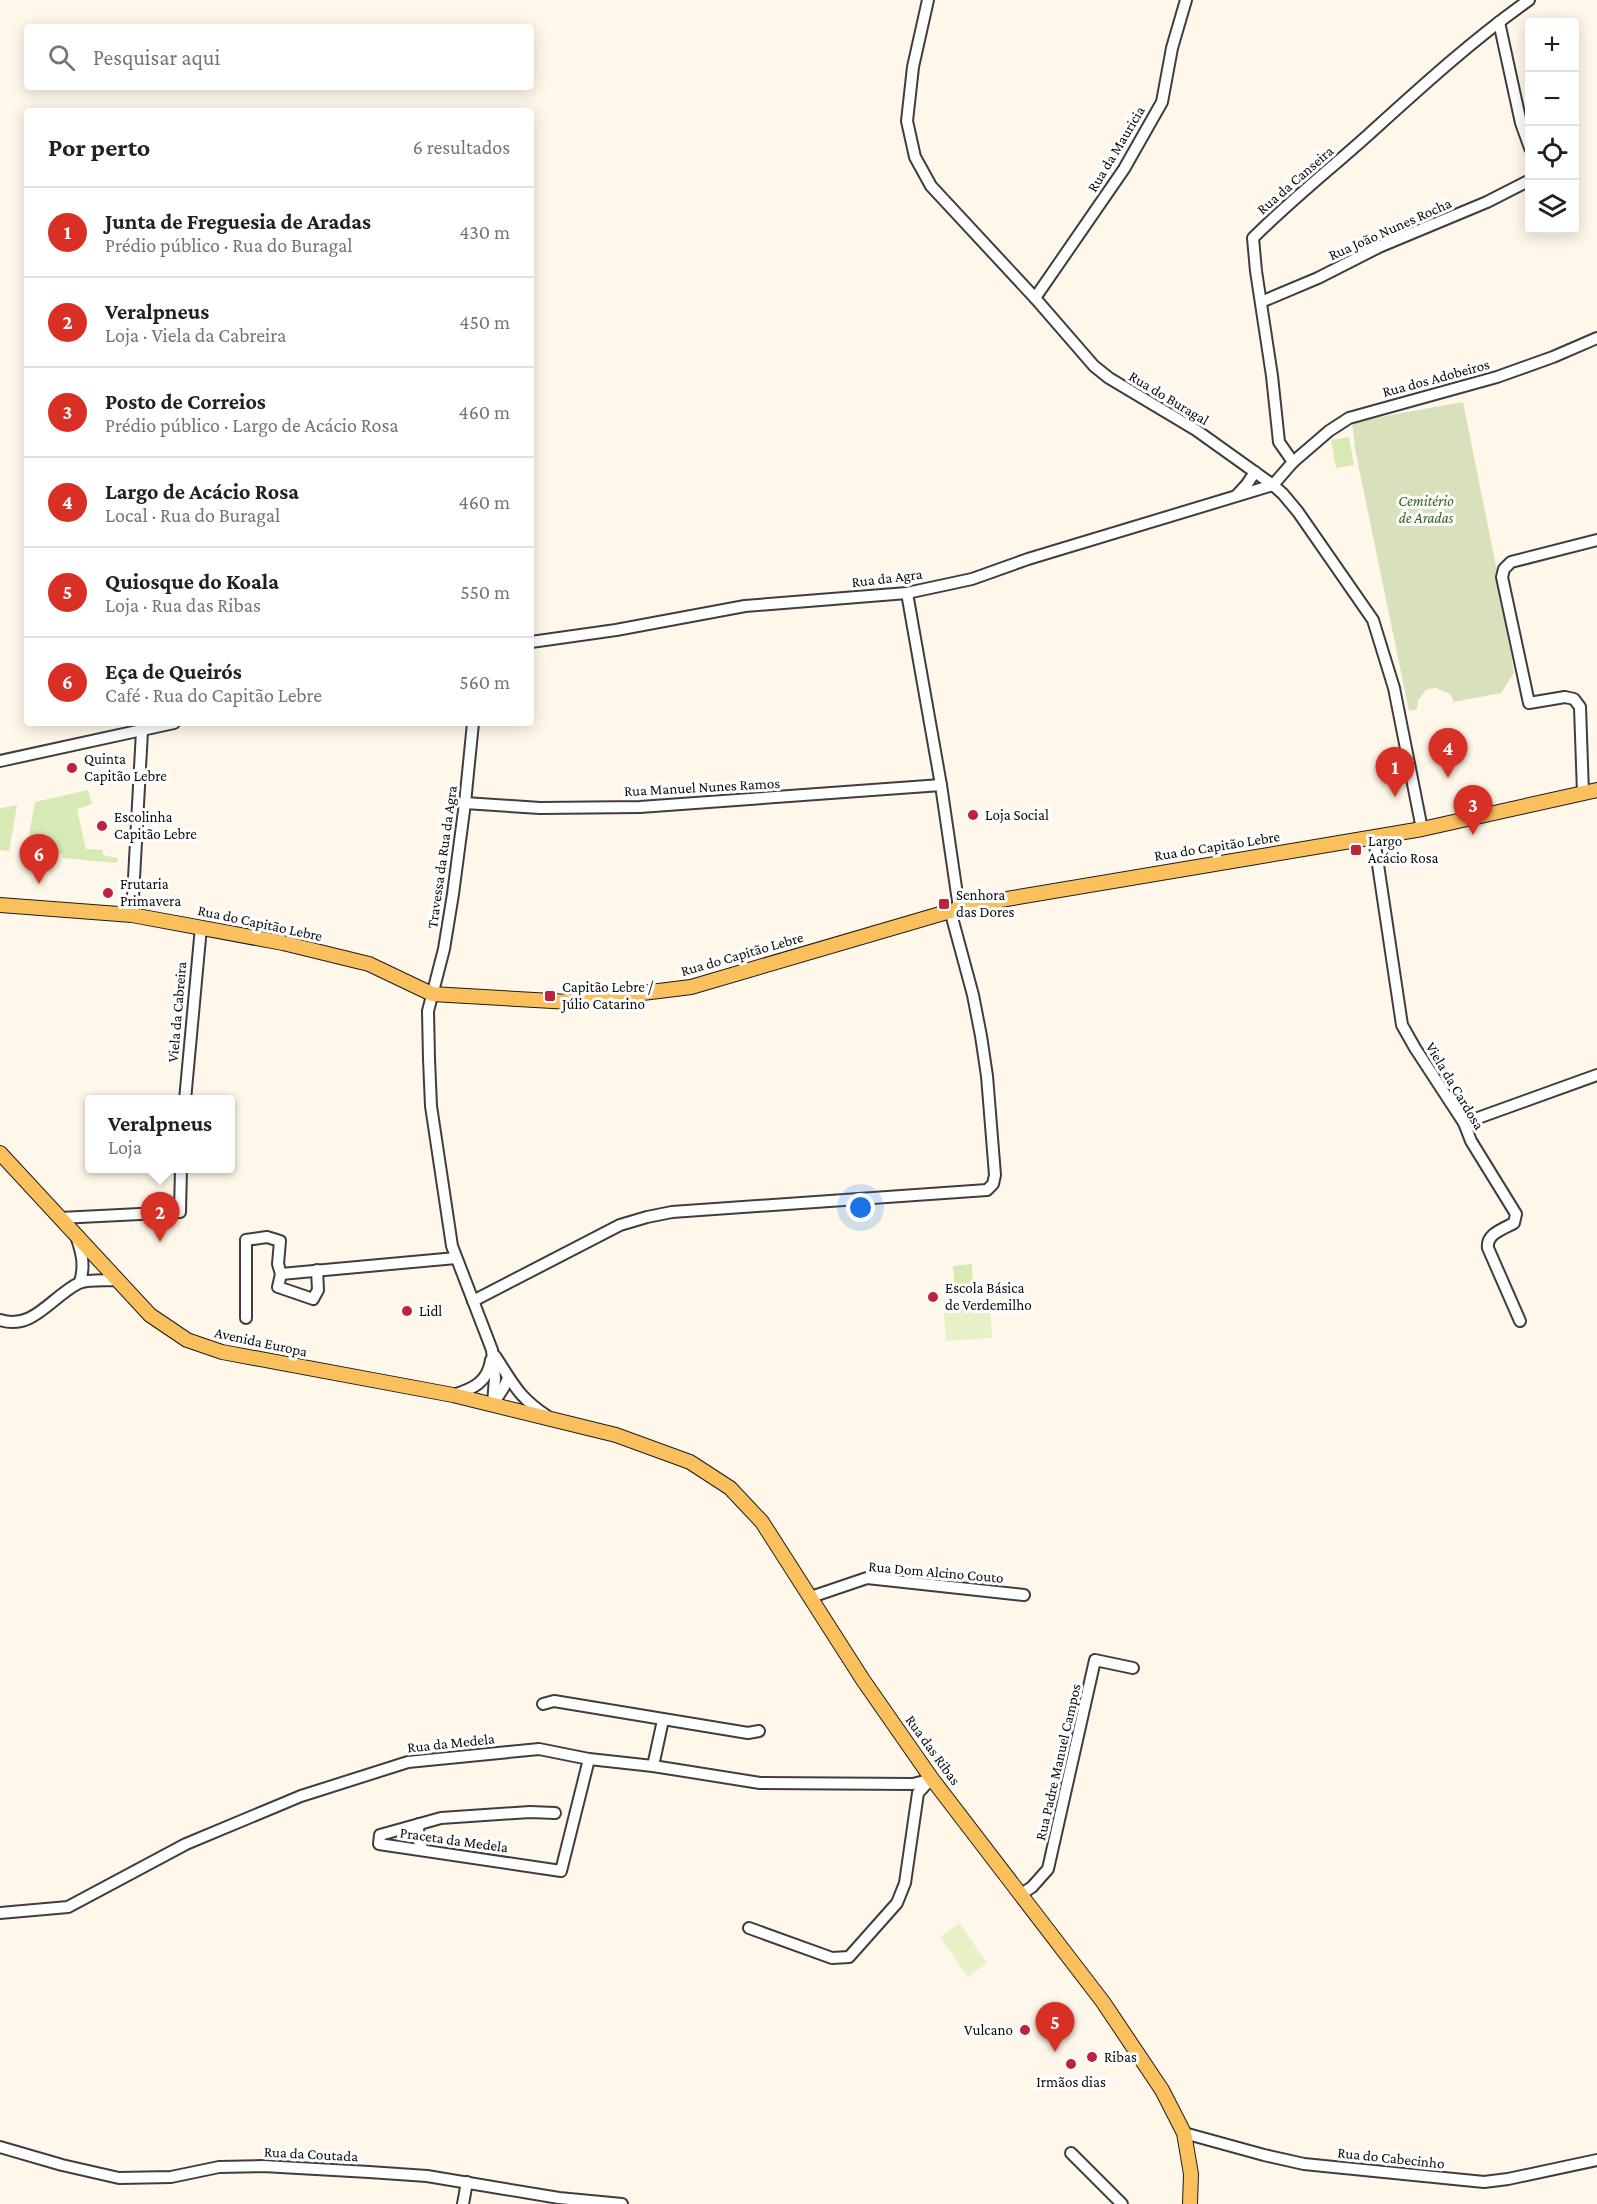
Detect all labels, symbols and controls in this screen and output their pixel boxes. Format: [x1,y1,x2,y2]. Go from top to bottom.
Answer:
map controls [1525,18,1579,234]
button: + [1525,18,1579,72]
search box [24,24,534,90]
icon: search [45,41,78,74]
text: Pesquisar aqui [93,45,220,70]
button: − [1525,72,1579,126]
street label: Rua da Mauricia [1084,103,1148,195]
button: locate [1525,126,1579,180]
text: Por perto [48,133,150,162]
text: 6 resultados [413,136,510,158]
street label: Rua da Canseira [1254,143,1336,217]
button: layers [1525,180,1579,234]
street label: Rua João Nunes Rocha [1326,195,1454,264]
text: Junta de Freguesia de Aradas [105,209,371,234]
text: 1 [64,221,71,243]
text: 430 m [459,221,510,243]
text: Prédio público · Rua do Buragal [105,234,352,256]
text: Veralpneus [105,299,209,324]
text: 2 [62,311,73,333]
text: 450 m [459,311,510,333]
text: Loja · Viela da Cabreira [105,324,286,346]
street label: Rua dos Adobeiros [1381,356,1491,400]
street label: Rua do Buragal [1126,368,1212,429]
text: Posto de Correios [105,389,266,414]
text: 3 [63,401,72,423]
text: 460 m [458,401,510,423]
text: Prédio público · Largo de Acácio Rosa [105,414,399,436]
text: Largo de Acácio Rosa [105,479,299,504]
text: 4 [62,491,73,513]
text: 460 m [458,491,510,513]
park label: Cemitério de Aradas [1398,493,1454,526]
text: Local · Rua do Buragal [105,504,280,526]
street label: Rua da Agra [851,566,923,591]
text: Quiosque do Koala [105,569,279,594]
text: 5 [63,581,72,603]
text: 550 m [460,581,510,603]
text: Loja · Rua das Ribas [105,594,261,616]
text: Eça de Queirós [105,659,242,684]
text: 6 [62,671,73,693]
text: 560 m [459,671,510,693]
text: Café · Rua do Capitão Lebre [105,684,322,706]
pin: 4 [1428,728,1468,778]
pin: 1 [1376,748,1414,797]
place label: Quinta Capitão Lebre [84,751,167,785]
marker: Quinta Capitão Lebre [65,761,79,775]
street label: Rua Manuel Nunes Ramos [624,775,781,799]
street label: Travessa da Rua da Agra [424,785,461,929]
pin: 3 [1454,786,1492,835]
place label: Loja Social [985,807,1049,824]
marker: Loja Social [966,808,980,822]
place label: Escolinha Capitão Lebre [114,809,197,843]
marker: Escolinha Capitão Lebre [95,819,109,833]
street label: Rua do Capitão Lebre [1153,828,1281,865]
place label: Largo Acácio Rosa [1368,833,1439,866]
pin: 6 [20,834,58,884]
marker: Largo Acácio Rosa [1349,843,1363,857]
place label: Frutaria Primavera [120,876,181,909]
marker: Frutaria Primavera [101,886,115,900]
place label: Senhora das Dores [956,887,1015,920]
marker: Senhora das Dores [937,897,951,911]
street label: Rua do Capitão Lebre [196,902,324,945]
street label: Rua do Capitão Lebre [679,929,806,980]
street label: Viela da Cabreira [165,961,189,1063]
place label: Capitão Lebre / Júlio Catarino [560,979,654,1013]
marker: Capitão Lebre / Júlio Catarino [543,989,557,1003]
street label: Viela da Cardosa [1423,1039,1487,1133]
popup [85,1095,235,1173]
text: Veralpneus [108,1111,212,1136]
text: Loja [108,1136,142,1158]
pin: 2 [140,1192,180,1242]
your location [846,1193,875,1222]
place label: Escola Básica de Verdemilho [945,1280,1032,1313]
marker: Escola Básica de Verdemilho [926,1290,940,1304]
place label: Lidl [419,1303,442,1319]
marker: Lidl [400,1304,414,1318]
street label: Avenida Europa [213,1324,309,1361]
street label: Rua Dom Alcino Couto [868,1558,1004,1586]
street label: Rua Padre Manuel Campos [1032,1682,1085,1842]
street label: Rua das Ribas [902,1712,964,1788]
street label: Rua da Medela [406,1730,496,1756]
street label: Praceta da Medela [399,1824,509,1856]
pin: 5 [1036,2002,1074,2052]
place label: Vulcano [964,2022,1013,2038]
marker: Vulcano [1018,2023,1032,2037]
place label: Ribas [1104,2049,1137,2065]
marker: Ribas [1085,2050,1099,2064]
marker: Irmãos dias [1064,2057,1078,2071]
place label: Irmãos dias [1036,2074,1106,2090]
street label: Rua da Coutada [263,2144,359,2164]
street label: Rua do Cabecinho [1337,2144,1445,2172]

